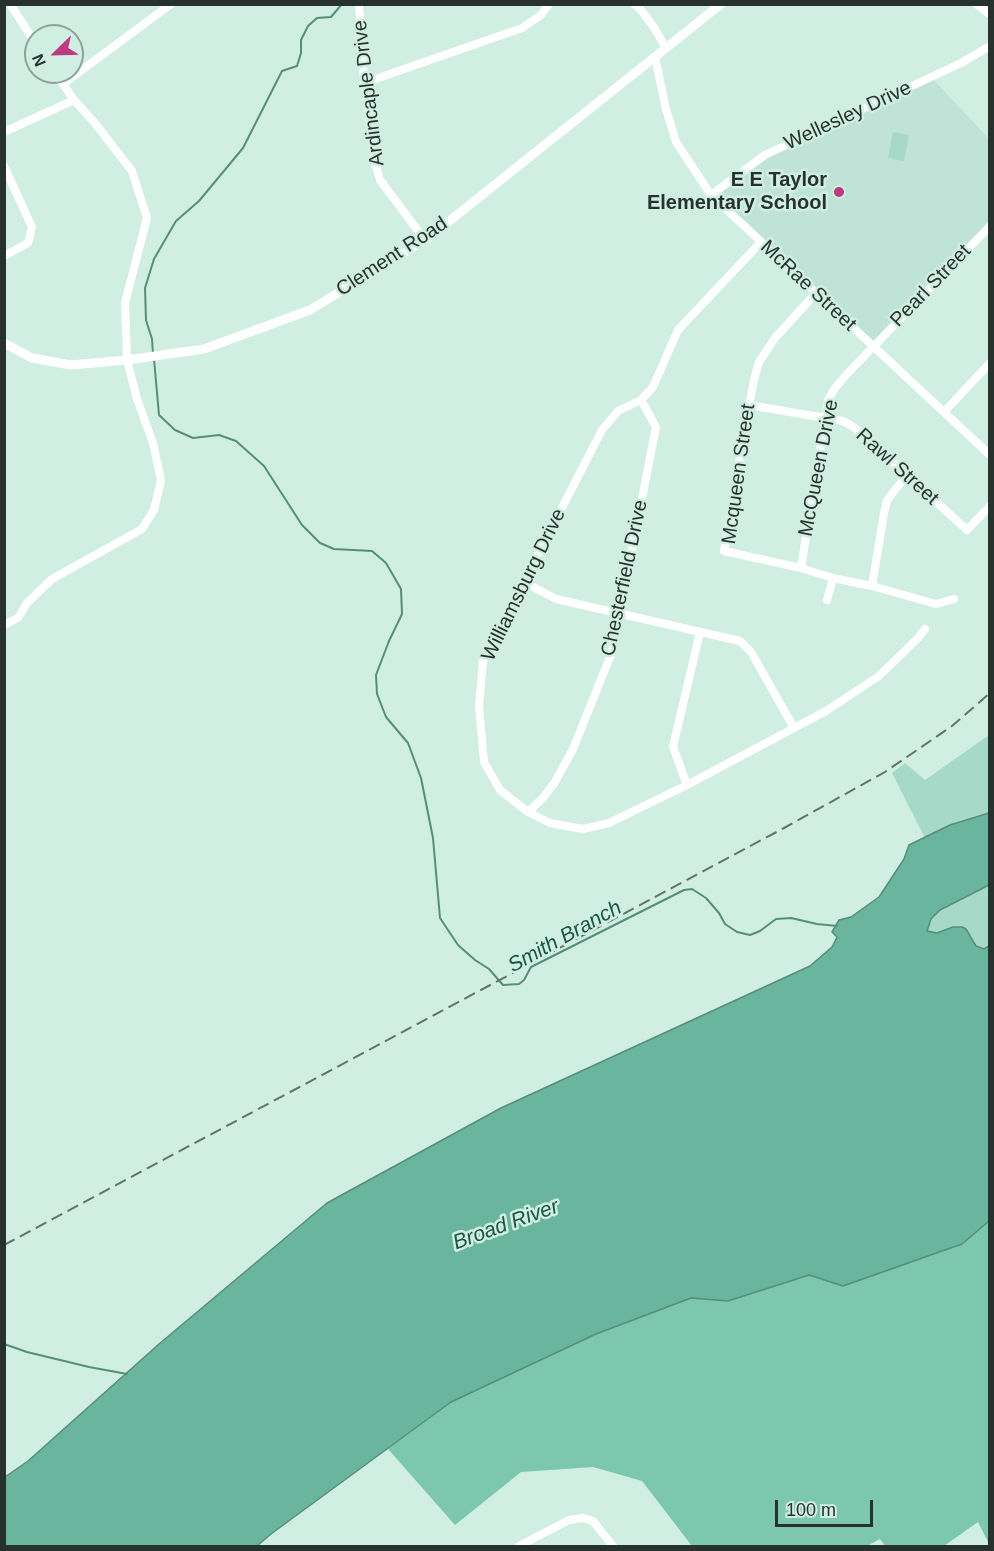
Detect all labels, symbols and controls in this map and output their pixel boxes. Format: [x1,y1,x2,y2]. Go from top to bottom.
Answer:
street label: Ardincaple Drive [348,19,390,167]
north arrow [24,24,84,84]
text: N [29,52,49,69]
street label: Wellesley Drive [781,76,915,156]
place label: E E Taylor Elementary School [647,168,827,215]
marker: E E Taylor Elementary School [832,185,846,199]
street label: Clement Road [332,212,452,302]
street label: McRae Street [755,236,861,336]
street label: Pearl Street [886,240,976,332]
street label: McQueen Drive [794,398,844,538]
street label: Mcqueen Street [717,402,761,546]
street label: Rawl Street [851,423,943,511]
street label: Chesterfield Drive [597,498,653,658]
street label: Williamsburg Drive [477,505,571,665]
water label: Smith Branch [504,895,626,979]
water label: Broad River [450,1194,562,1256]
scale bar [778,1488,876,1526]
text: 100 m [786,1500,836,1520]

